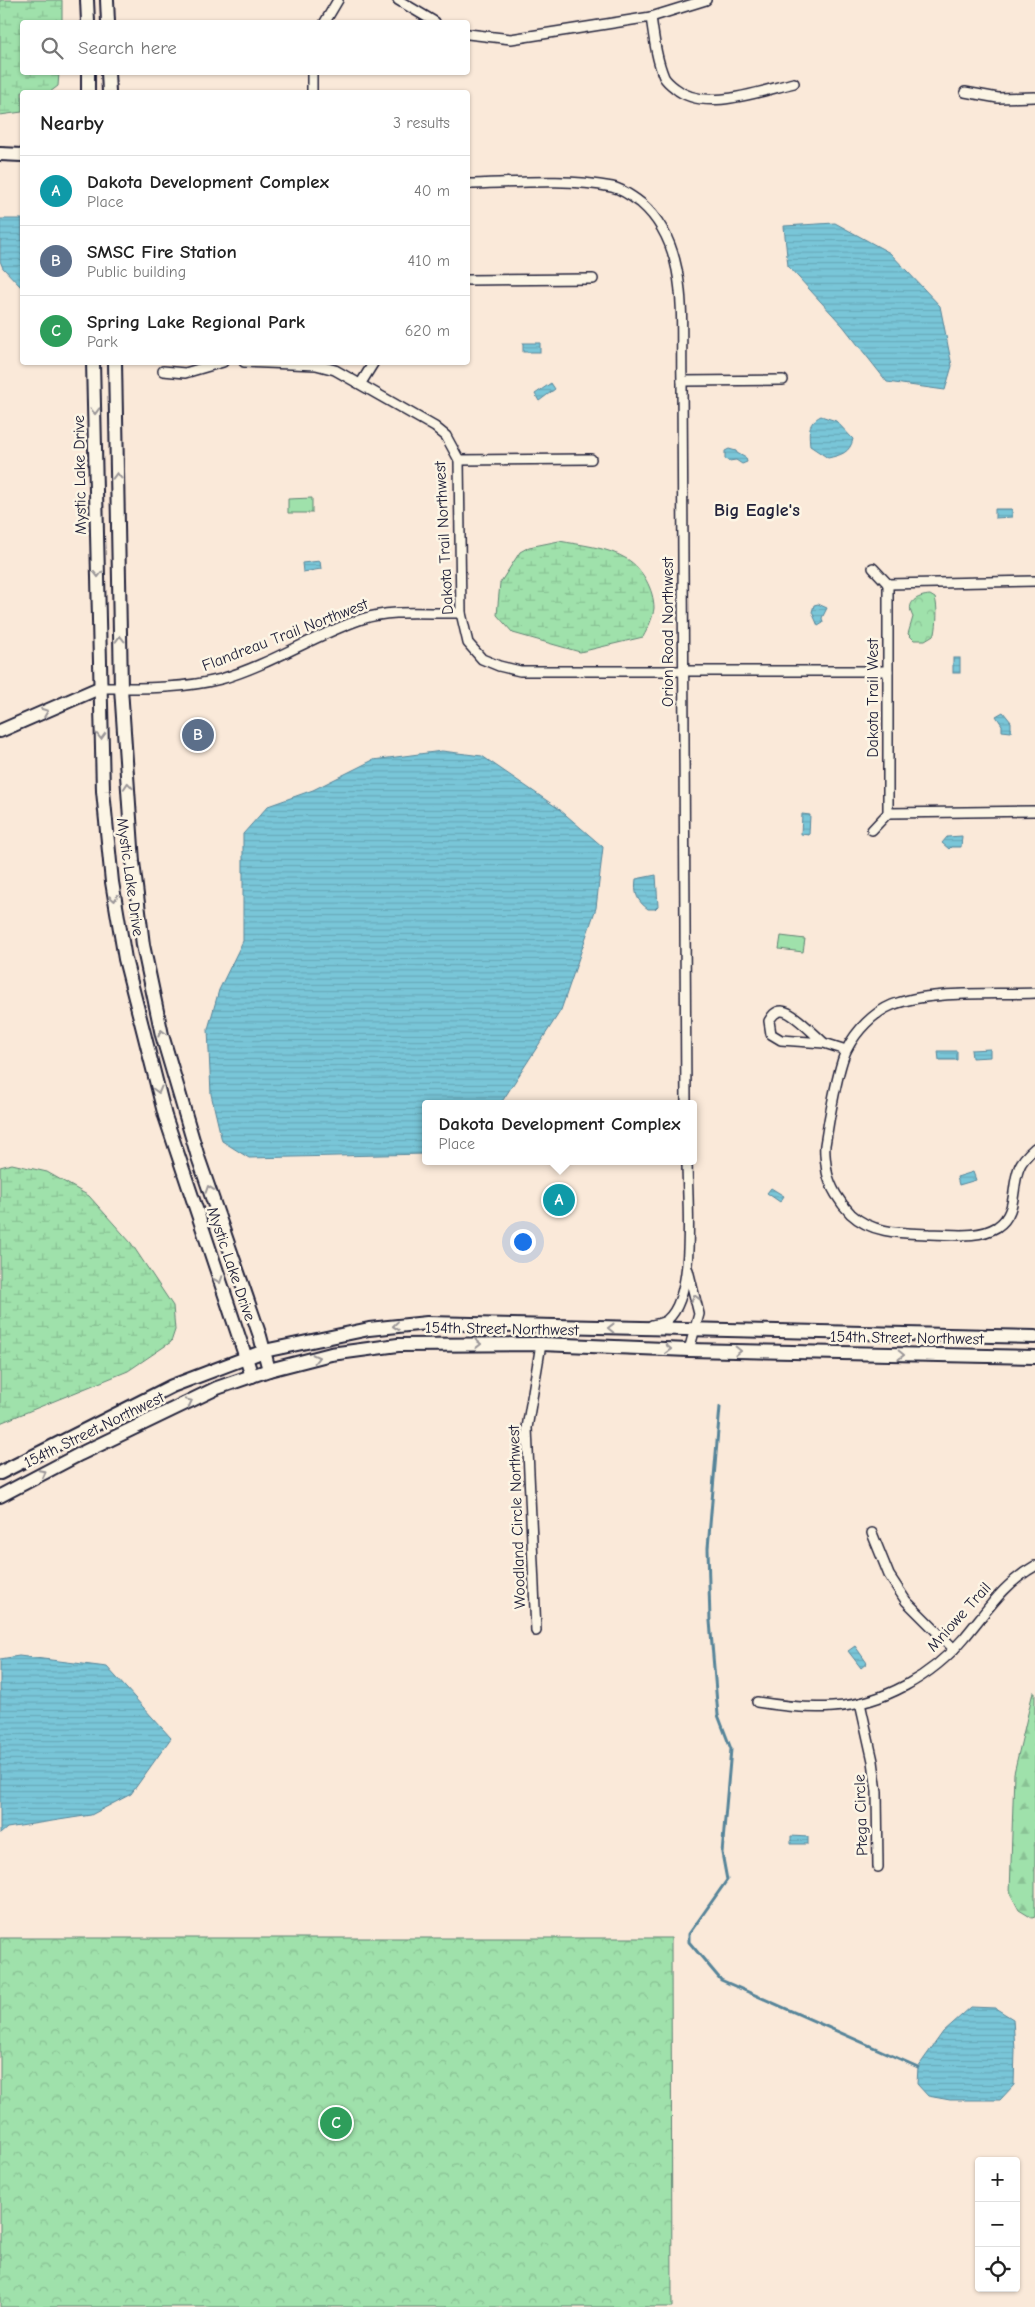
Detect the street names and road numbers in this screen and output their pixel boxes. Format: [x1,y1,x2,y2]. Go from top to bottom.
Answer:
street label: Mystic Lake Drive [70,415,90,535]
street label: Dakota Trail Northwest [431,460,457,615]
street label: Orion Road Northwest [659,557,677,707]
street label: Flandreau Trail Northwest [199,595,371,675]
street label: Dakota Trail West [864,638,882,757]
street label: Mystic Lake Drive [113,816,147,938]
street label: Mystic Lake Drive [203,1204,259,1324]
street label: 154th Street Northwest [425,1319,579,1339]
street label: 154th Street Northwest [830,1328,984,1348]
street label: 154th Street Northwest [21,1388,167,1472]
street label: Woodland Circle Northwest [505,1424,529,1609]
street label: Mniowe Trail [923,1579,995,1655]
street label: Ptega Circle [851,1774,871,1856]

